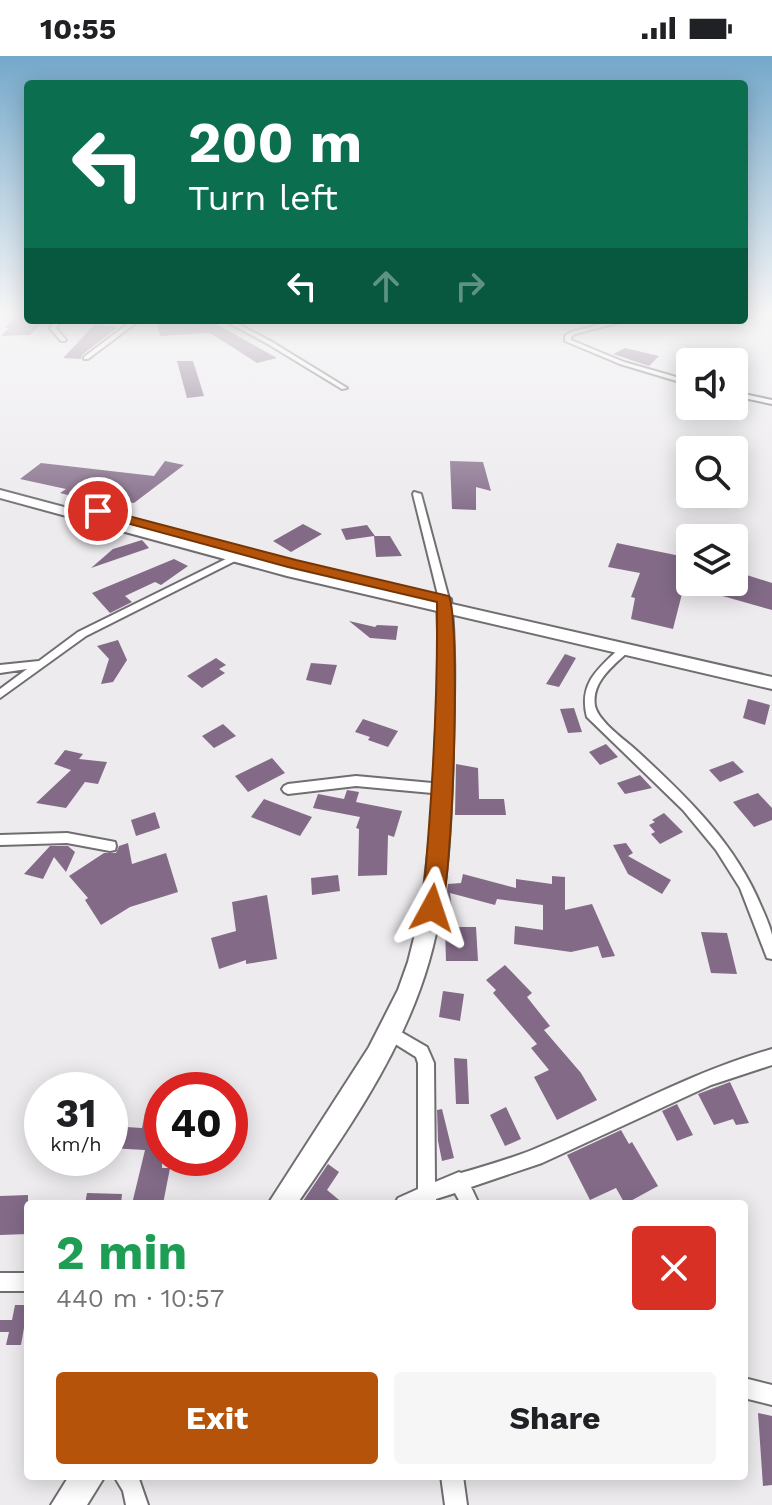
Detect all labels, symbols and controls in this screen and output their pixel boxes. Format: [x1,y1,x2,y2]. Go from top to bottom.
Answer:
text: 10:55 [40,11,116,46]
text: 200 m [188,110,362,176]
icon: left [56,112,160,216]
text: Turn left [188,177,338,219]
icon: left [280,264,324,308]
icon: ahead [364,264,408,308]
icon: right [448,264,492,308]
map controls [676,348,748,596]
button: sound [676,348,748,420]
button: search [676,436,748,508]
pin [64,477,132,545]
icon: arrive [76,489,120,533]
button: layers [676,524,748,596]
position arrow [390,866,474,950]
speed limit sign: 40 [144,1072,248,1176]
text: 31 [56,1090,96,1137]
text: km/h [50,1132,102,1156]
text: 2 min [56,1224,187,1281]
button: close [632,1226,716,1310]
text: 440 m · 10:57 [56,1283,224,1313]
button: Exit [56,1372,378,1464]
button: Share [394,1372,716,1464]

